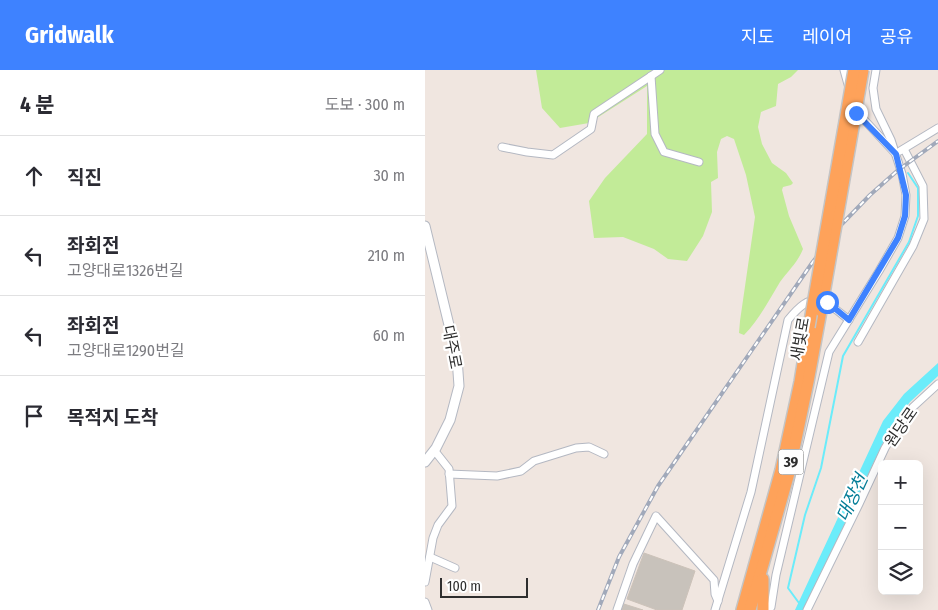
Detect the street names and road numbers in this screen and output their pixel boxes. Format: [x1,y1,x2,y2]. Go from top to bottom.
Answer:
street label: 새빛로 [787,315,813,362]
street label: 대주로 [438,324,466,371]
street label: 원당로 [881,403,922,451]
road number: 39 [779,450,803,474]

